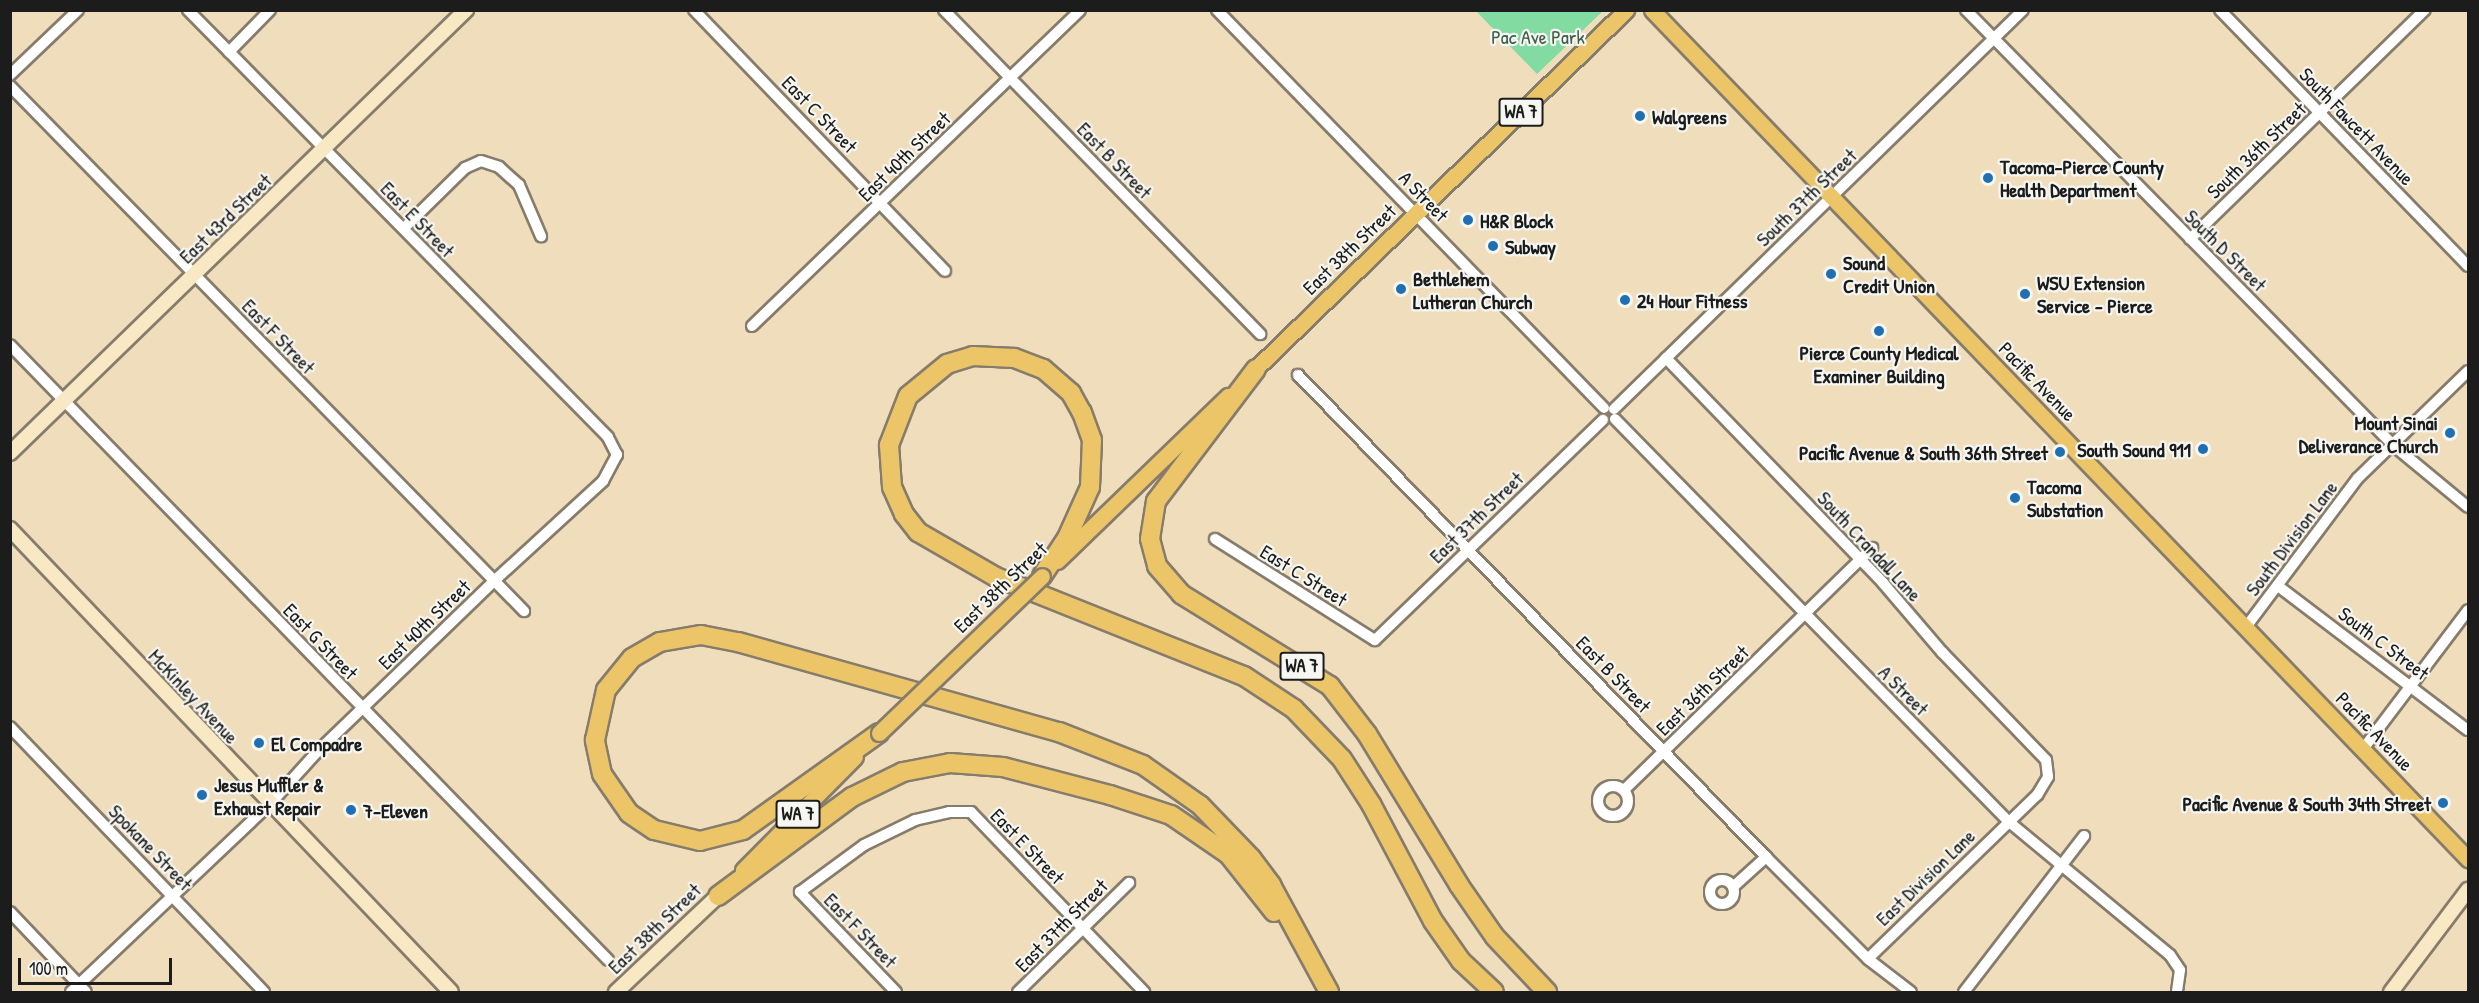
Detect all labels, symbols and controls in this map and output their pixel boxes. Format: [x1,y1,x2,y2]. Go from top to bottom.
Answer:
park label: Pac Ave Park [1491,24,1585,48]
street label: South Fawcett Avenue [2295,62,2419,190]
street label: East C Street [777,70,863,158]
road number: WA 7 [1498,97,1544,127]
street label: South 36th Street [2201,97,2311,203]
place label: Walgreens [1652,104,1727,128]
street label: East 40th Street [853,106,955,206]
marker: Walgreens [1633,109,1647,123]
street label: East B Street [1073,117,1157,203]
street label: South 37th Street [1751,143,1861,251]
place label: Tacoma-Pierce County Health Department [2000,154,2164,201]
street label: A Street [1394,166,1454,226]
street label: East 43rd Street [174,168,276,268]
marker: Tacoma-Pierce County Health Department [1981,171,1995,185]
street label: East E Street [376,176,460,262]
street label: East 38th Street [1298,199,1400,299]
street label: South D Street [2180,204,2272,296]
place label: H&R Block [1480,208,1553,232]
marker: H&R Block [1461,213,1475,227]
place label: Subway [1505,234,1556,258]
marker: Subway [1486,239,1500,253]
place label: Sound Credit Union [1843,250,1935,297]
place label: Bethlehem Lutheran Church [1413,266,1532,313]
marker: Sound Credit Union [1824,267,1838,281]
place label: WSU Extension Service - Pierce [2037,270,2153,317]
marker: Bethlehem Lutheran Church [1394,282,1408,296]
marker: WSU Extension Service - Pierce [2018,287,2032,301]
place label: 24 Hour Fitness [1637,288,1747,312]
marker: 24 Hour Fitness [1618,293,1632,307]
street label: East F Street [238,294,320,378]
marker: Pierce County Medical Examiner Building [1872,324,1886,338]
street label: Pacific Avenue [1994,336,2082,426]
place label: Pierce County Medical Examiner Building [1799,340,1959,387]
place label: Mount Sinai Deliverance Church [2299,410,2438,457]
marker: Mount Sinai Deliverance Church [2443,426,2457,440]
place label: South Sound 911 [2077,437,2191,461]
place label: Pacific Avenue & South 36th Street [1799,440,2048,464]
marker: South Sound 911 [2196,442,2210,456]
marker: Pacific Avenue & South 36th Street [2053,445,2067,459]
street label: East 37th Street [1424,466,1528,568]
place label: Tacoma Substation [2027,474,2103,521]
street label: South Division Lane [2240,476,2342,600]
street label: South Crandall Lane [1813,486,1927,606]
marker: Tacoma Substation [2008,491,2022,505]
street label: East 38th Street [949,537,1051,637]
street label: East C Street [1256,539,1352,611]
street label: East 40th Street [373,574,475,674]
street label: East G Street [279,598,363,684]
street label: South C Street [2334,601,2434,685]
street label: East B Street [1572,631,1656,717]
street label: East 36th Street [1651,640,1753,740]
street label: McKinley Avenue [144,644,244,748]
road number: WA 7 [1280,651,1324,681]
street label: A Street [1874,660,1934,720]
street label: Pacific Avenue [2331,686,2419,776]
place label: El Compadre [271,731,362,755]
marker: El Compadre [252,736,266,750]
place label: Jesus Muffler & Exhaust Repair [214,772,324,819]
marker: Jesus Muffler & Exhaust Repair [195,788,209,802]
place label: Pacific Avenue & South 34th Street [2182,791,2431,815]
marker: Pacific Avenue & South 34th Street [2436,796,2450,810]
place label: 7-Eleven [363,798,428,822]
street label: Spokane Street [104,799,198,895]
road number: WA 7 [776,799,820,829]
marker: 7-Eleven [344,803,358,817]
street label: East E Street [986,803,1070,889]
street label: East Division Lane [1870,824,1980,930]
street label: East 37th Street [1010,874,1112,976]
street label: East 38th Street [603,878,705,978]
street label: East F Street [820,888,902,972]
scale bar [21,946,176,984]
text: 100 m [29,956,68,981]

